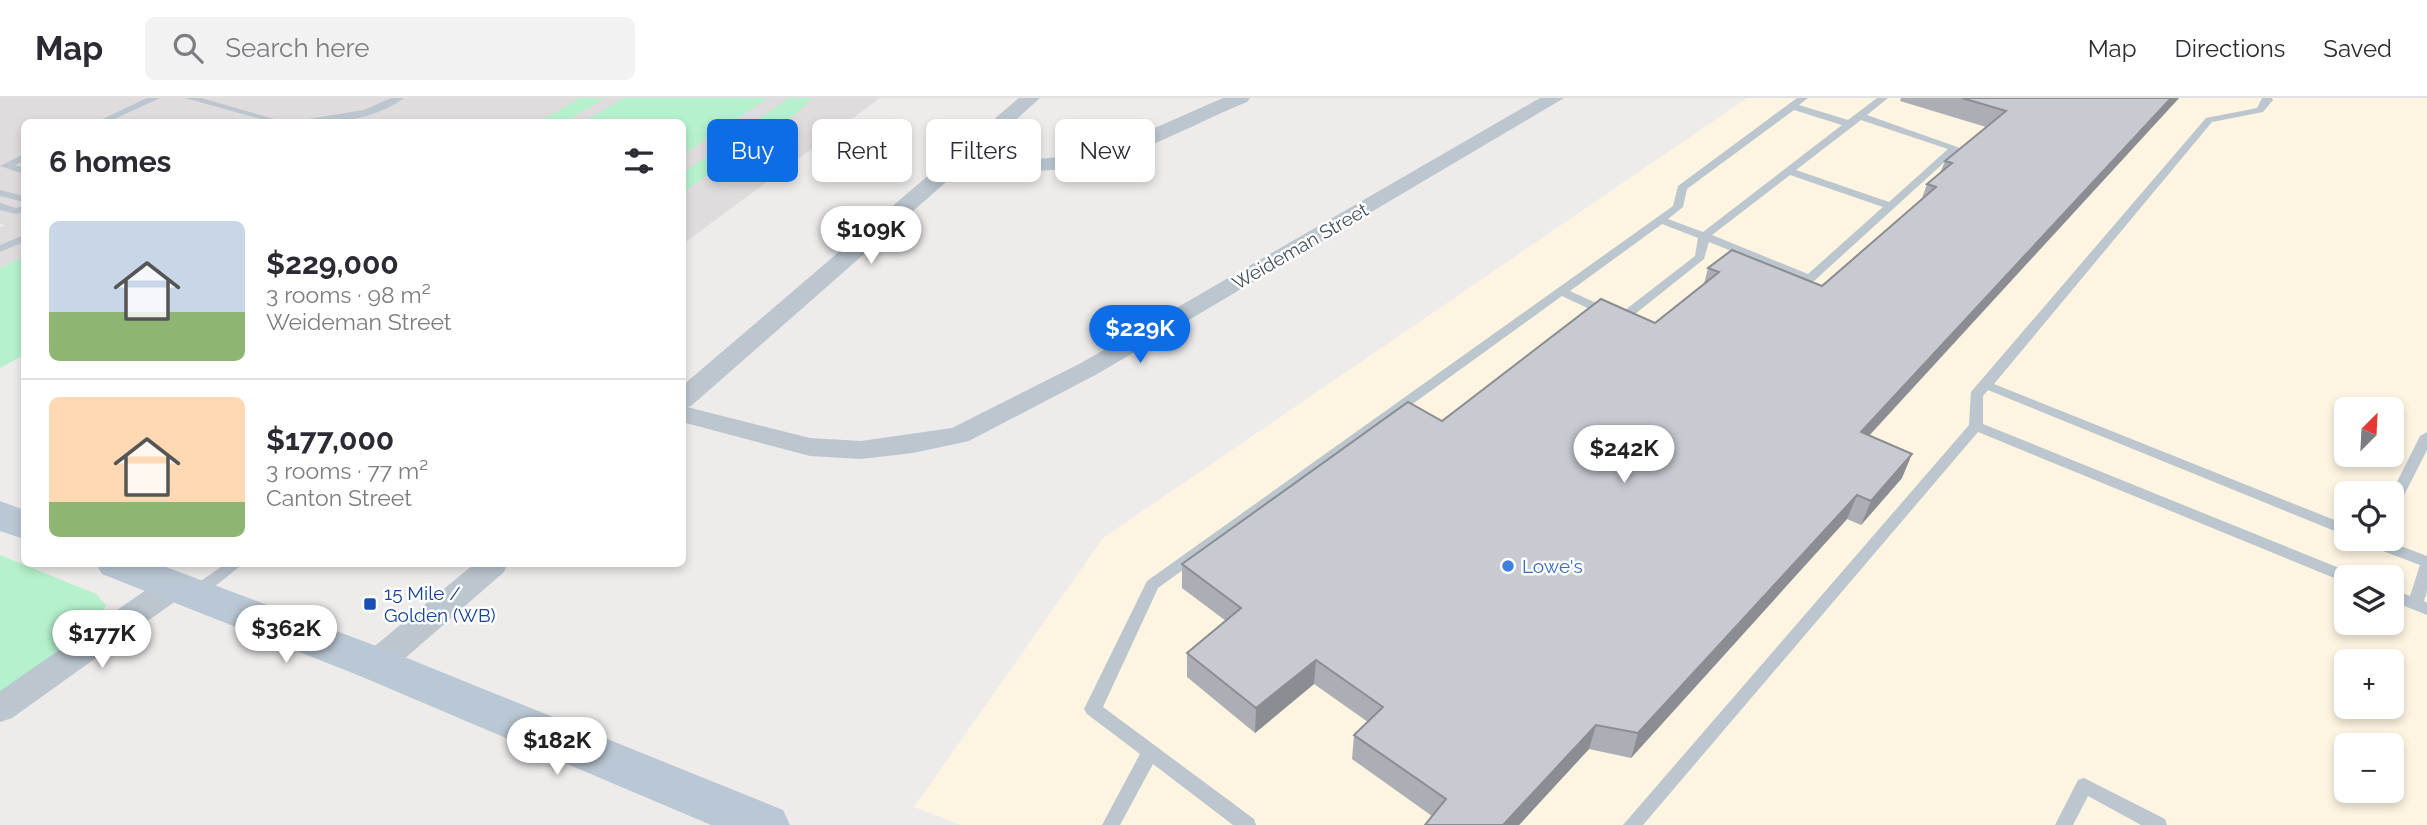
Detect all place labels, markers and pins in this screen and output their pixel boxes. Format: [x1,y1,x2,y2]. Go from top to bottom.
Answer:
pin: $109K [822,206,920,266]
pin: $229K [1091,306,1189,365]
pin: $242K [1575,426,1673,485]
place label: Lowe's [1522,555,1583,577]
marker: Lowe's [1500,558,1516,574]
place label: 15 Mile / Golden (WB) [384,582,496,626]
marker: 15 Mile / Golden (WB) [362,596,378,612]
pin: $362K [237,606,335,665]
pin: $177K [53,610,151,670]
pin: $182K [508,718,606,777]

